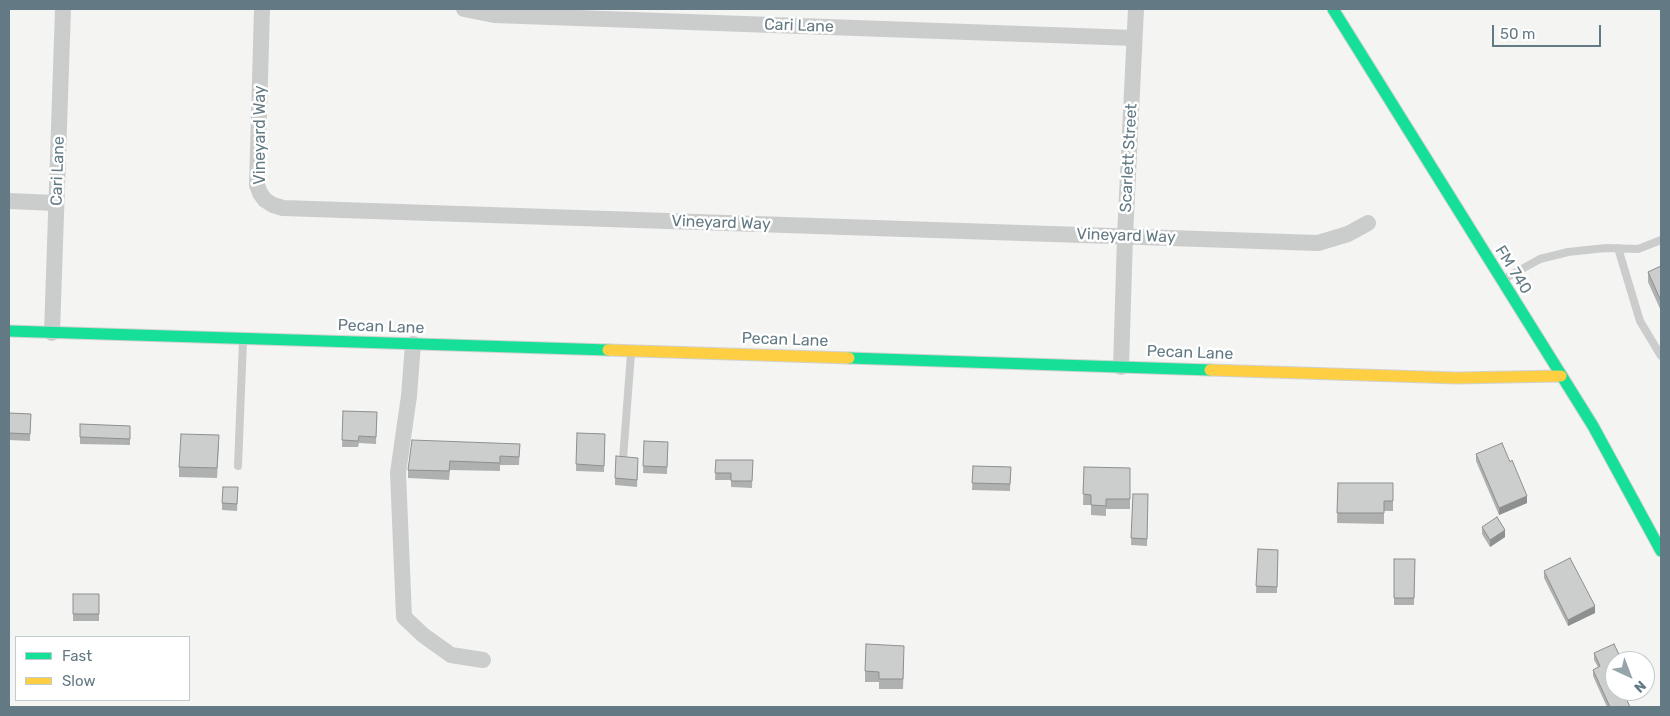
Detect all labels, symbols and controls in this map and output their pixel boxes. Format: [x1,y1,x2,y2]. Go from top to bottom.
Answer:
street label: Cari Lane [764,15,834,37]
scale bar [1495,15,1604,47]
text: 50 m [1500,25,1535,43]
street label: Vineyard Way [250,85,270,185]
street label: Scarlett Street [1117,103,1141,213]
street label: Cari Lane [47,136,69,206]
street label: Vineyard Way [671,212,771,234]
street label: Vineyard Way [1076,225,1176,247]
street label: FM 740 [1491,242,1535,298]
street label: Pecan Lane [337,316,425,338]
street label: Pecan Lane [741,329,829,351]
street label: Pecan Lane [1146,342,1234,364]
legend [15,636,190,701]
text: Fast [62,647,92,665]
north arrow [1605,651,1655,701]
text: Slow [62,672,95,690]
text: N [1630,677,1649,696]

